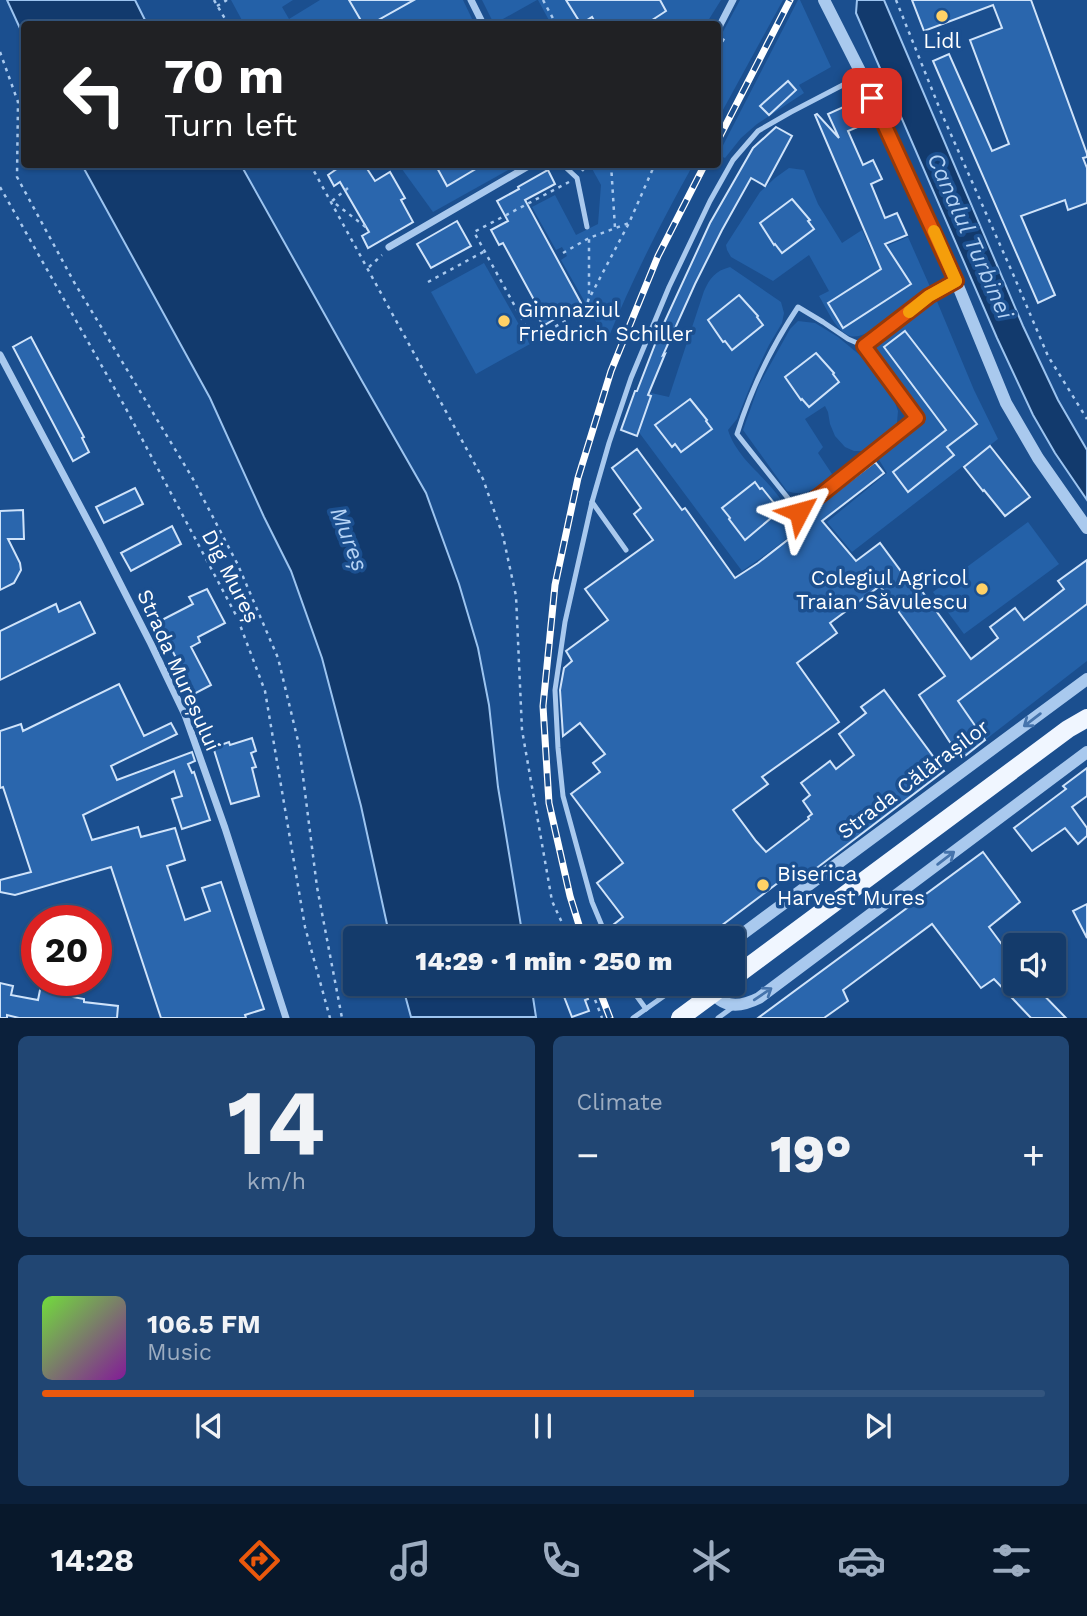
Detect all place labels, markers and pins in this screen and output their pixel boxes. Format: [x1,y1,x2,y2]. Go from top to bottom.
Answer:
marker: Lidl [934,8,950,24]
place label: Lidl [923,28,961,53]
pin [842,68,902,128]
place label: Gimnaziul Friedrich Schiller [518,297,693,346]
marker: Gimnaziul Friedrich Schiller [496,313,512,329]
place label: Colegiul Agricol Traian Săvulescu [796,565,969,614]
marker: Colegiul Agricol Traian Săvulescu [974,581,990,597]
place label: Biserica Harvest Mures [777,861,925,910]
marker: Biserica Harvest Mures [755,877,771,893]

